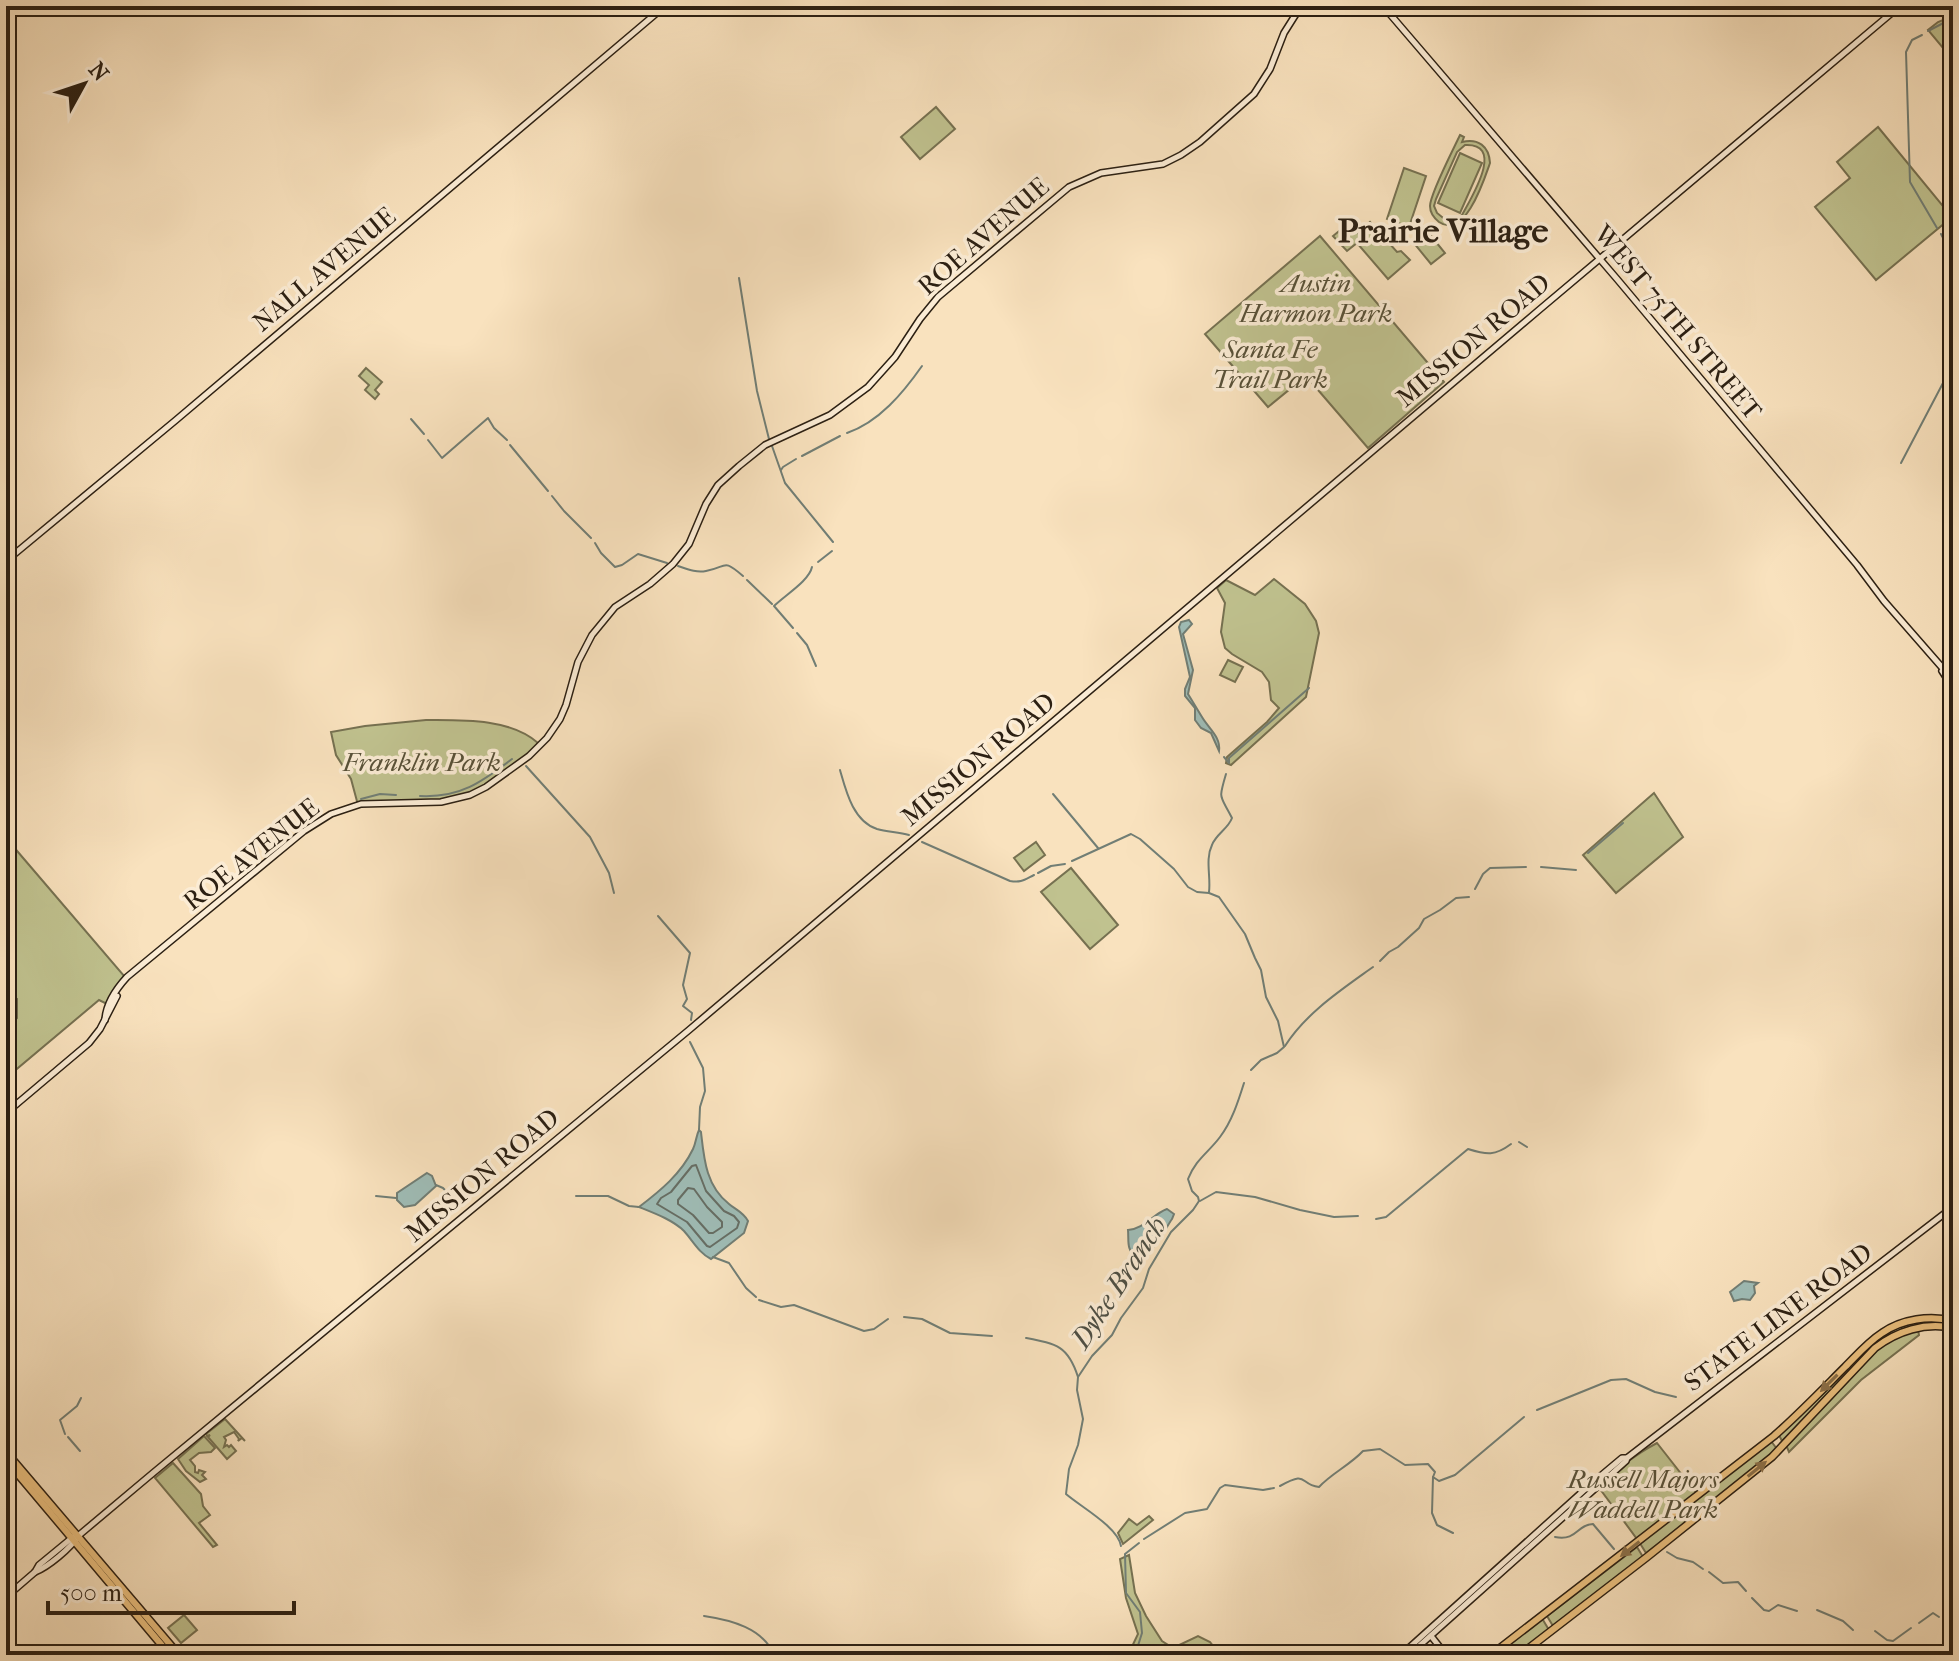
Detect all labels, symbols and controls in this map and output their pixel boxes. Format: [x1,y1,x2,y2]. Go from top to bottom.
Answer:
north arrow [44,44,124,124]
text: N [83,57,114,87]
street label: ROE AVENUE [911,171,1055,302]
street label: NALL AVENUE [247,201,402,338]
district label: Prairie Village [1338,211,1549,251]
street label: WEST 75TH STREET [1587,218,1768,426]
street label: MISSION ROAD [1390,267,1556,414]
park label: Austin Harmon Park [1239,268,1392,329]
park label: Santa Fe Trail Park [1212,334,1328,395]
street label: MISSION ROAD [895,686,1061,833]
park label: Franklin Park [342,747,501,778]
street label: ROE AVENUE [177,792,325,917]
street label: MISSION ROAD [399,1102,565,1249]
water label: Dyke Branch [1063,1210,1173,1356]
street label: STATE LINE ROAD [1678,1237,1878,1398]
one-way arrow [1820,1373,1839,1392]
one-way arrow [1747,1461,1767,1478]
park label: Russell Majors Waddell Park [1566,1464,1719,1525]
one-way arrow [1620,1541,1640,1557]
scale bar [48,1565,294,1615]
text: 500 m [60,1579,122,1607]

